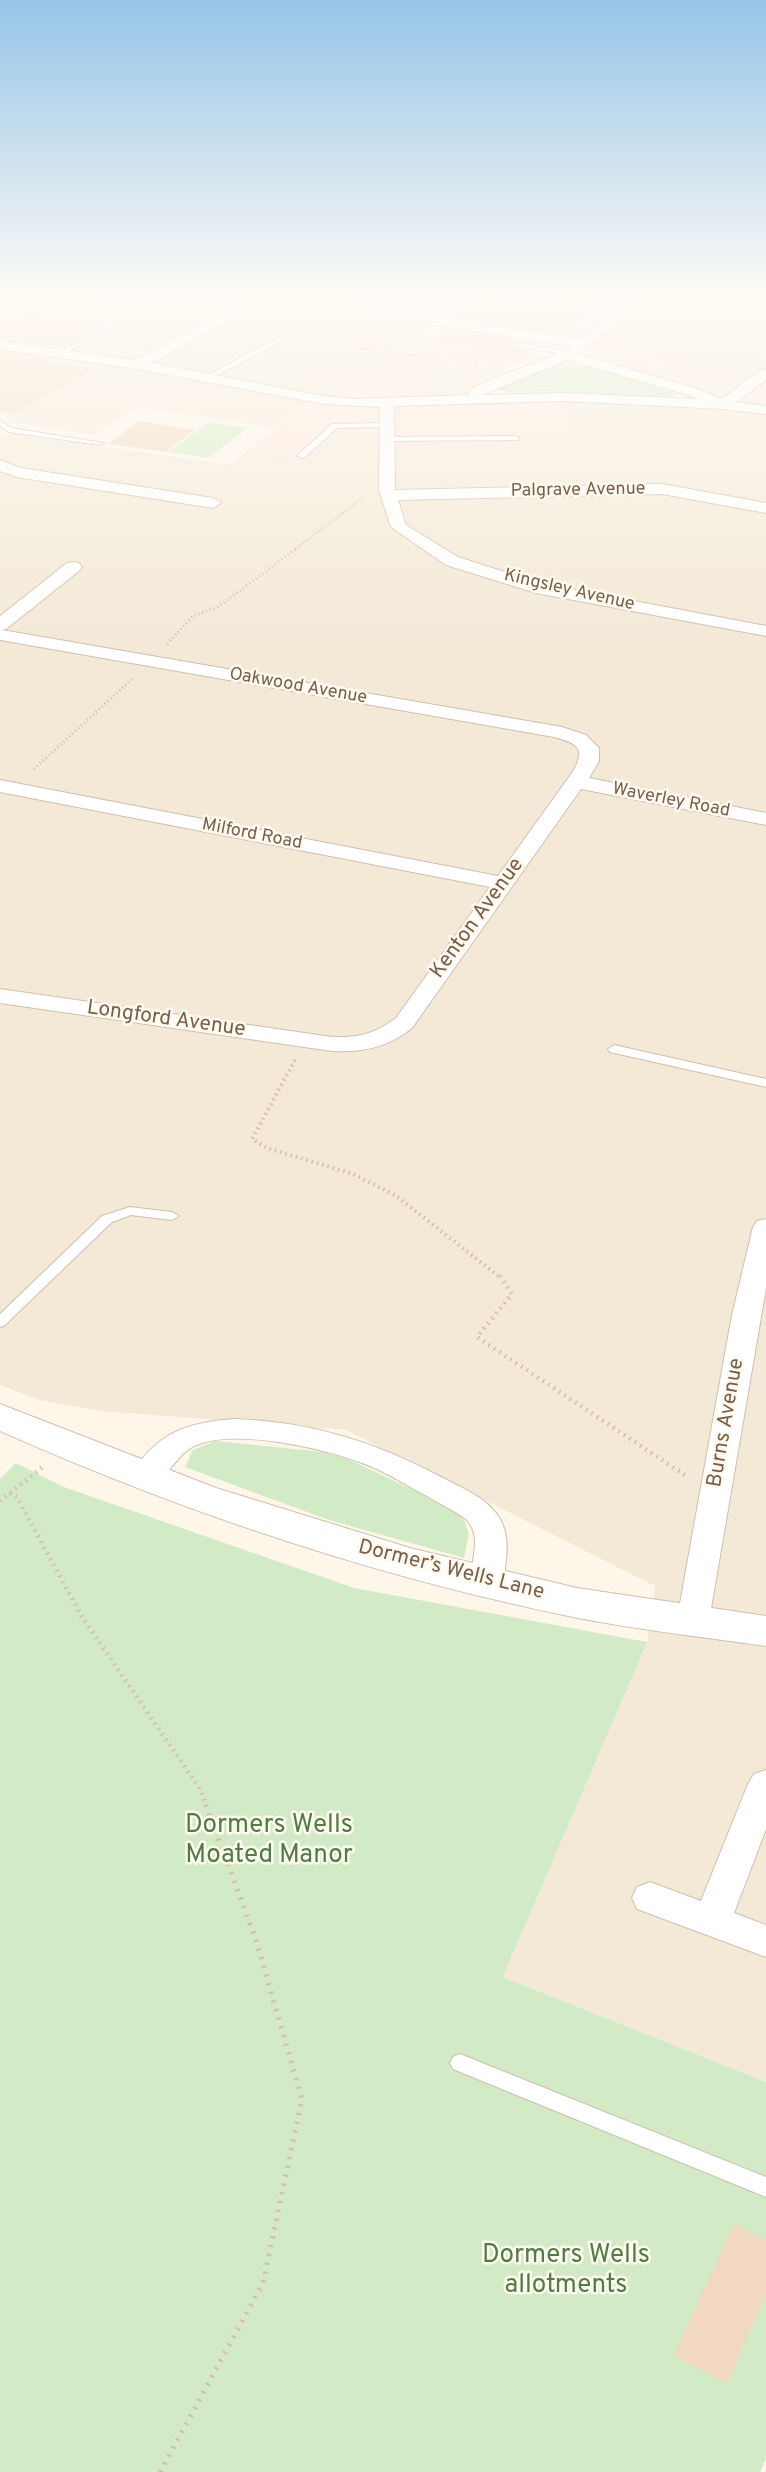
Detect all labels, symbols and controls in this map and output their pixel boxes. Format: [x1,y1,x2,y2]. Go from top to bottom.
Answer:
street label: Palgrave Avenue [510,479,646,503]
street label: Kingsley Avenue [502,565,636,617]
street label: Oakwood Avenue [227,664,369,710]
street label: Waverley Road [610,779,732,823]
street label: Milford Road [200,815,304,855]
street label: Kenton Avenue [426,854,530,984]
street label: Longford Avenue [85,996,247,1044]
street label: Burns Avenue [703,1356,751,1490]
street label: Dormer’s Wells Lane [355,1536,547,1606]
park label: Dormers Wells Moated Manor [185,1811,353,1872]
park label: Dormers Wells allotments [482,2241,650,2302]

